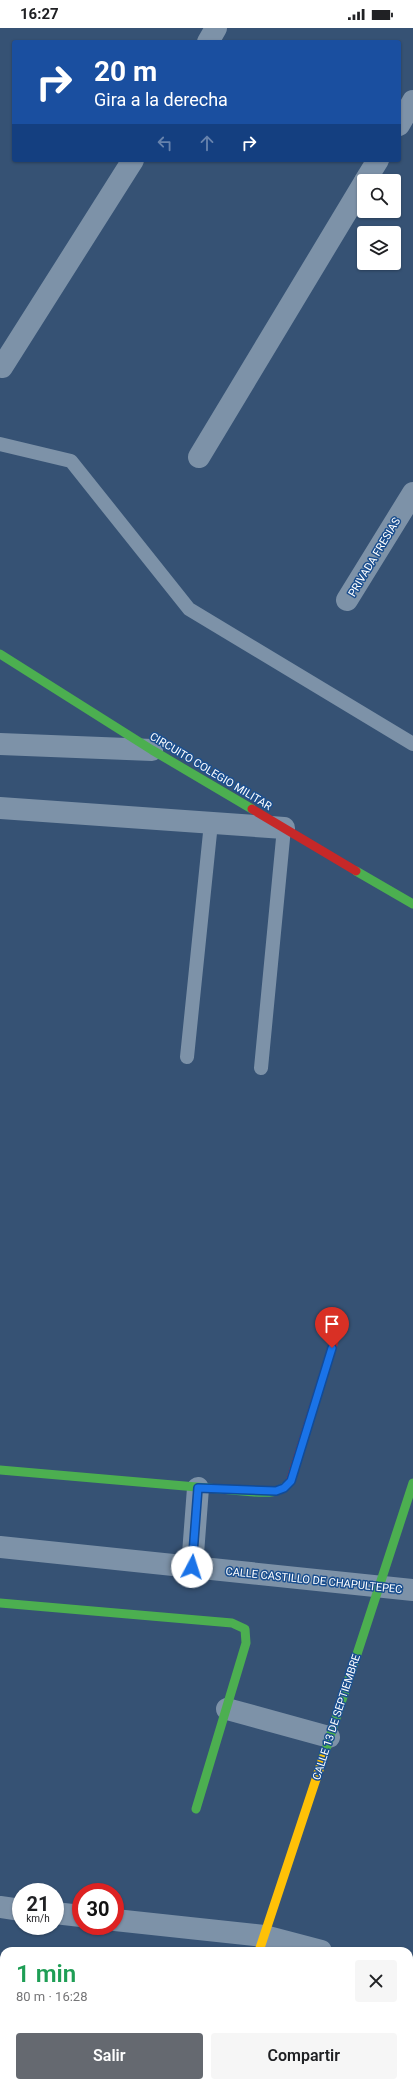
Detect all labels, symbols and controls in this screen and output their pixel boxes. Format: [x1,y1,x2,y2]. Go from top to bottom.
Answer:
text: 16:27 [20,5,59,23]
text: 20 m [94,55,157,88]
icon: right [28,56,80,108]
text: Gira a la derecha [94,89,228,110]
icon: left [154,132,176,154]
icon: ahead [196,132,218,154]
icon: right [238,132,260,154]
map controls [357,174,401,270]
button: search [357,174,401,218]
button: layers [357,226,401,270]
street label: PRIVADA FRESIAS [346,515,403,599]
street label: CIRCUITO COLEGIO MILITAR [147,730,274,813]
pin [315,1307,349,1348]
icon: arrive [321,1313,343,1335]
position arrow [171,1546,213,1588]
street label: CALLE CASTILLO DE CHAPULTEPEC [225,1565,403,1596]
street label: CALLE 13 DE SEPTIEMBRE [310,1653,363,1782]
speed limit sign: 30 [72,1883,124,1935]
text: 21 [27,1892,49,1916]
text: km/h [26,1913,50,1924]
text: 1 min [16,1960,76,1988]
button: close [355,1960,397,2002]
text: 80 m · 16:28 [16,1989,87,2004]
button: Salir [16,2033,203,2079]
button: Compartir [211,2033,397,2079]

